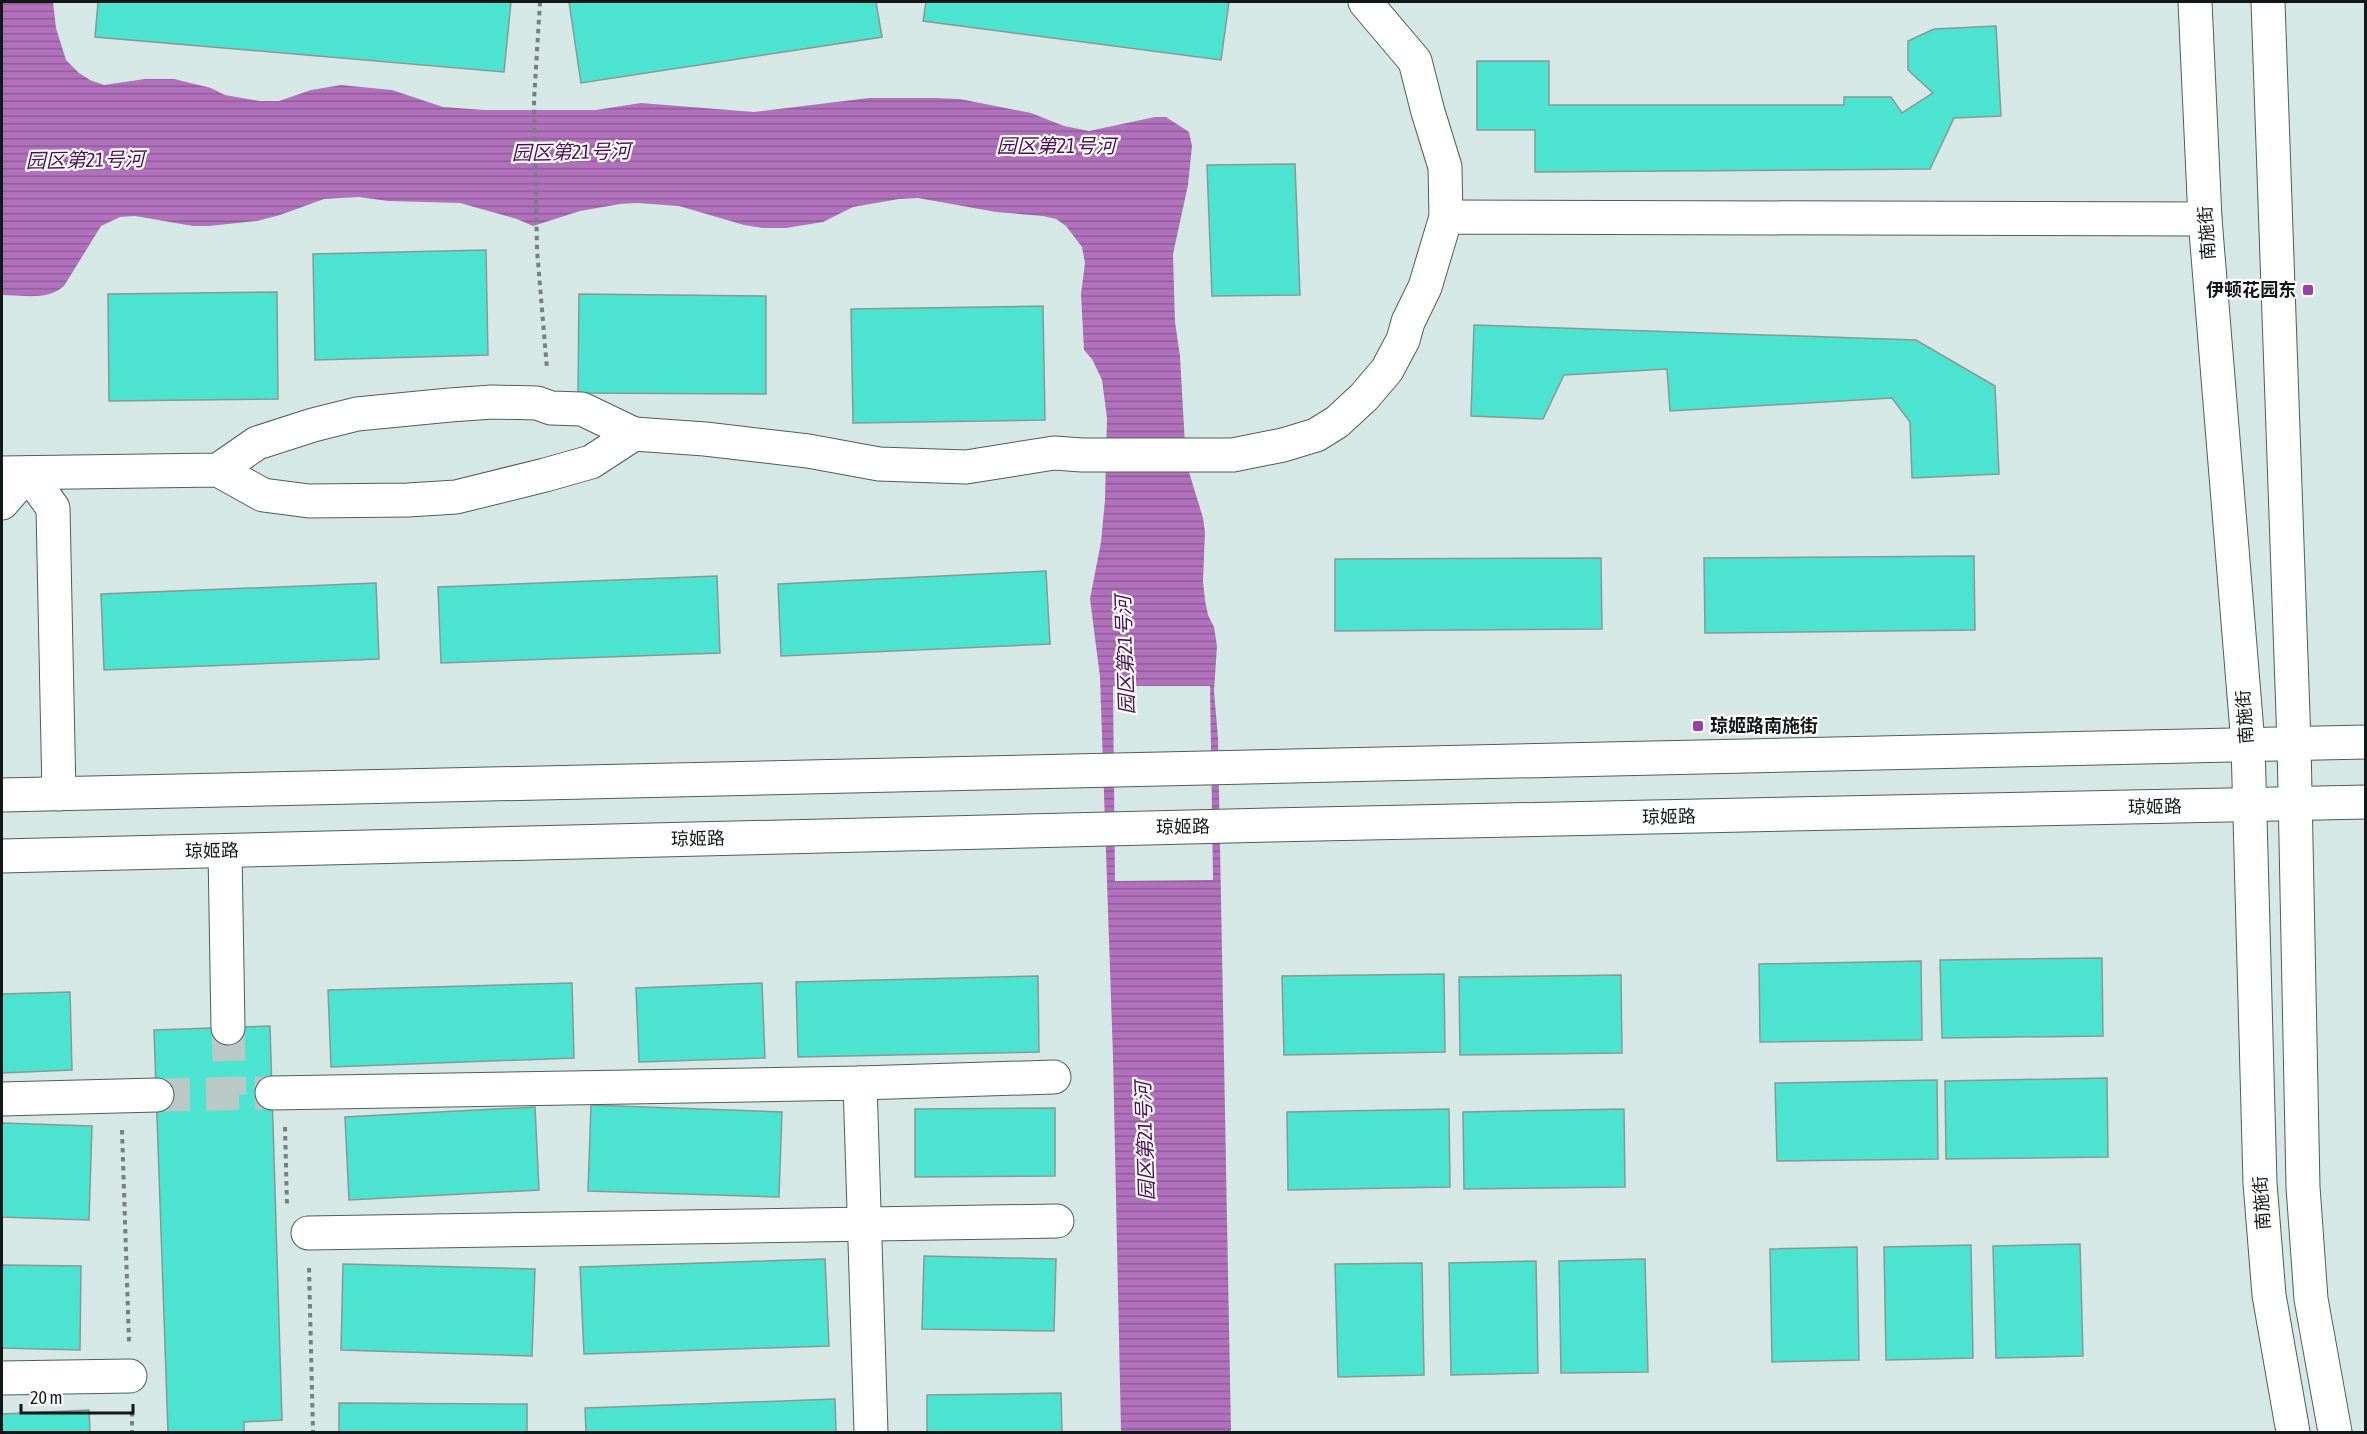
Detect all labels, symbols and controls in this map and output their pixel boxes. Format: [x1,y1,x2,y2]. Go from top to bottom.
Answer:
water label: 园区第21号河 [997,134,1119,157]
water label: 园区第21号河 [511,139,635,164]
water label: 园区第21号河 [25,147,149,172]
street label: 南施街 [2194,205,2219,261]
place label: 伊顿花园东 [2206,279,2296,300]
marker: 伊顿花园东 [2301,283,2315,297]
water label: 园区第21号河 [1111,591,1138,715]
street label: 南施街 [2232,689,2257,745]
place label: 琼姬路南施街 [1710,715,1818,736]
marker: 琼姬路南施街 [1691,719,1705,733]
street label: 琼姬路 [2128,796,2182,817]
street label: 琼姬路 [1642,806,1696,827]
street label: 琼姬路 [1156,816,1210,837]
street label: 琼姬路 [671,828,725,849]
street label: 琼姬路 [185,840,239,861]
water label: 园区第21号河 [1131,1077,1158,1201]
street label: 南施街 [2249,1175,2274,1231]
scale bar [21,1377,134,1415]
text: 20 m [30,1387,62,1408]

